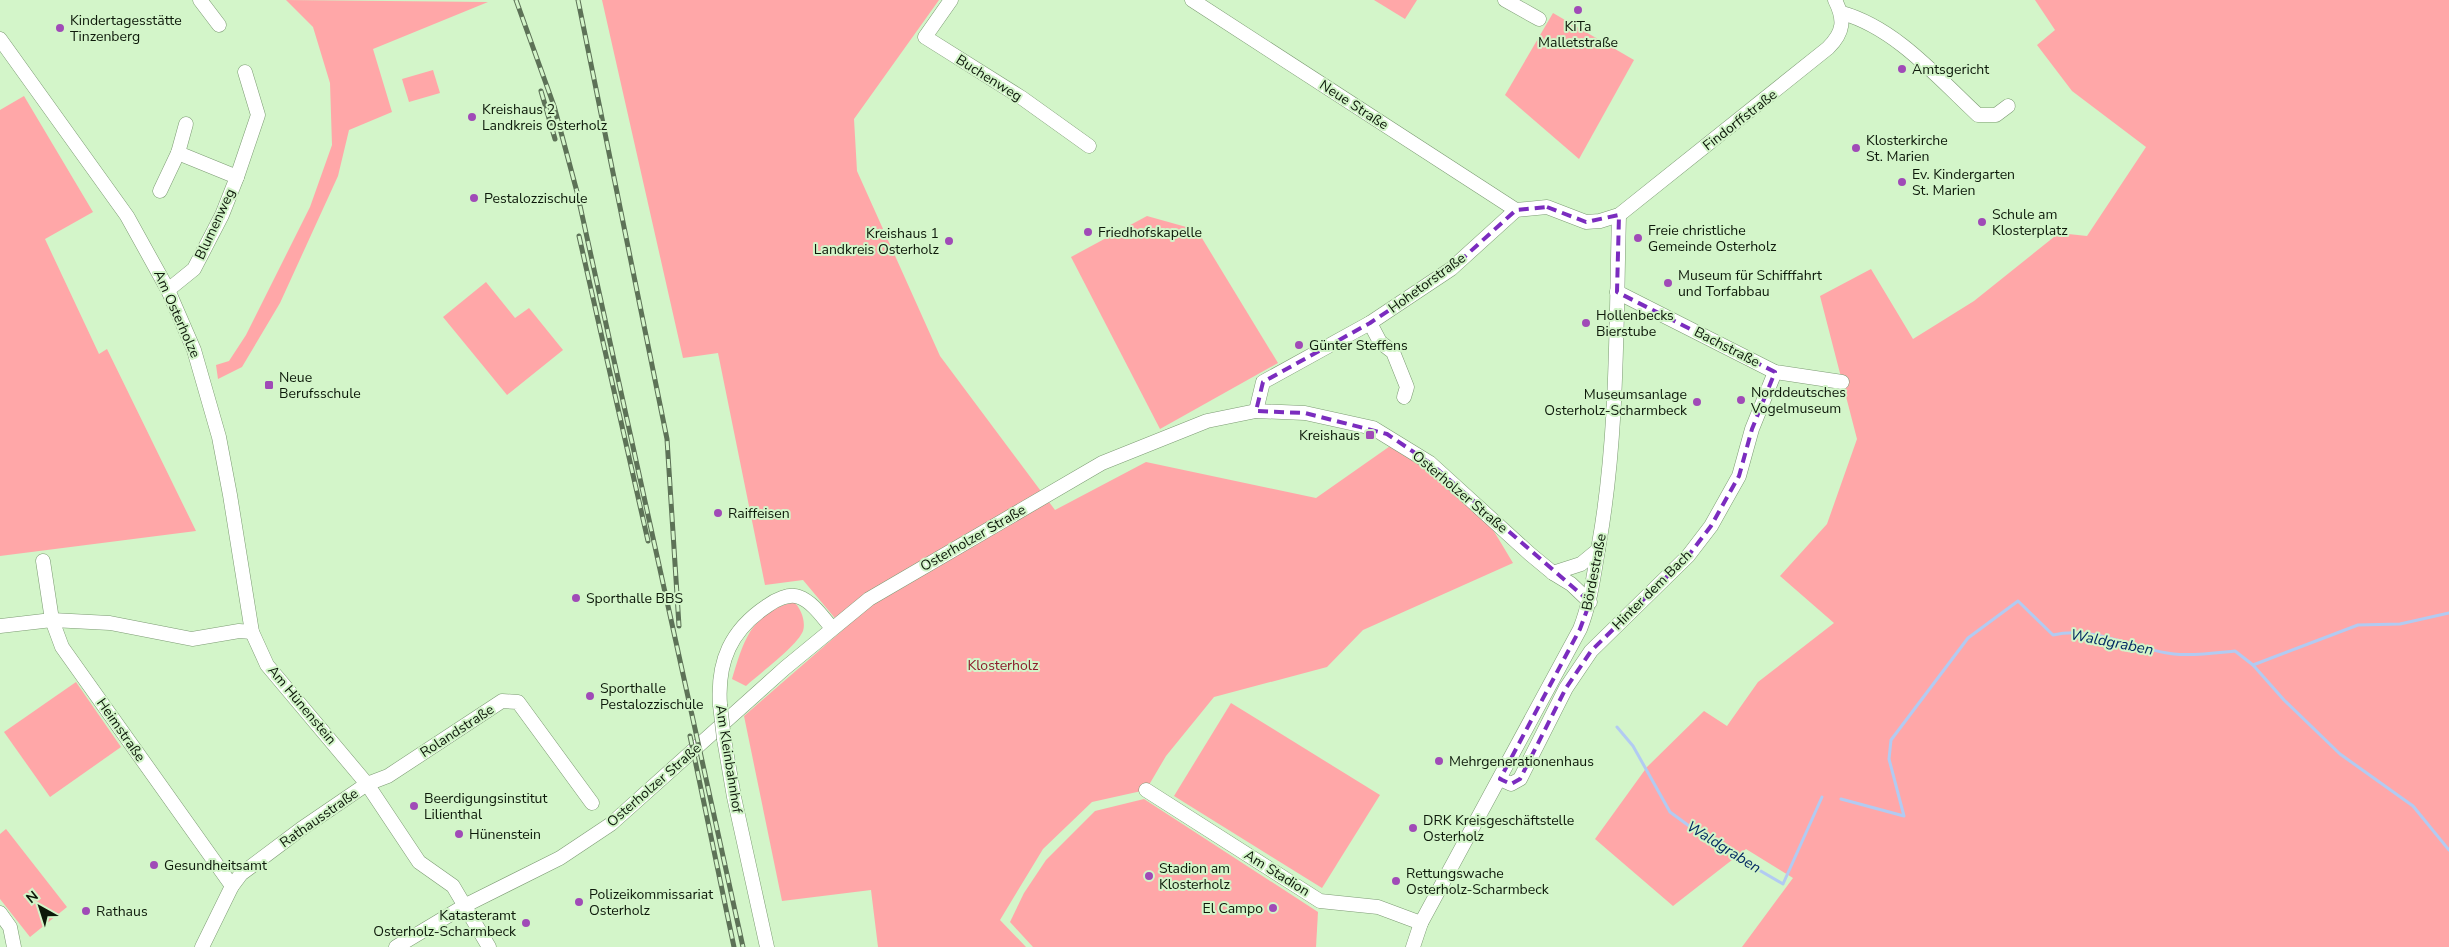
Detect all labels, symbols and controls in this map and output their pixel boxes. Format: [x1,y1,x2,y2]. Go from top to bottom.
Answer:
marker: KiTa Malletstraße [1572,4,1584,16]
place label: Kindertagesstätte Tinzenberg [70,11,182,46]
place label: KiTa Malletstraße [1538,17,1618,52]
marker: Kindertagesstätte Tinzenberg [54,22,66,34]
street label: Buchenweg [952,50,1026,106]
place label: Amtsgericht [1912,60,1989,79]
marker: Amtsgericht [1896,63,1908,75]
street label: Neue Straße [1316,76,1392,134]
street label: Findorffstraße [1699,85,1781,155]
place label: Kreishaus 2 Landkreis Osterholz [482,100,608,135]
marker: Kreishaus 2 Landkreis Osterholz [466,111,478,123]
place label: Klosterkirche St. Marien [1866,131,1948,166]
marker: Klosterkirche St. Marien [1850,142,1862,154]
place label: Ev. Kindergarten St. Marien [1912,165,2015,200]
marker: Ev. Kindergarten St. Marien [1896,176,1908,188]
street label: Blumenweg [190,185,240,263]
place label: Pestalozzischule [484,189,588,208]
marker: Pestalozzischule [468,192,480,204]
place label: Schule am Klosterplatz [1992,205,2068,240]
marker: Schule am Klosterplatz [1976,216,1988,228]
place label: Freie christliche Gemeinde Osterholz [1648,221,1777,256]
place label: Friedhofskapelle [1098,223,1202,242]
place label: Kreishaus 1 Landkreis Osterholz [814,224,940,259]
marker: Friedhofskapelle [1082,226,1094,238]
marker: Freie christliche Gemeinde Osterholz [1632,232,1644,244]
marker: Kreishaus 1 Landkreis Osterholz [943,235,955,247]
street label: Hohetorstraße [1384,248,1470,318]
place label: Museum für Schifffahrt und Torfabbau [1678,266,1822,301]
street label: Am Osterholze [149,267,205,361]
marker: Museum für Schifffahrt und Torfabbau [1662,277,1674,289]
place label: Hollenbecks Bierstube [1596,306,1674,341]
marker: Hollenbecks Bierstube [1580,317,1592,329]
street label: Bachstraße [1691,322,1763,372]
place label: Günter Steffens [1309,336,1408,355]
marker: Günter Steffens [1293,339,1305,351]
place label: Neue Berufsschule [279,368,361,403]
marker: Neue Berufsschule [263,379,275,391]
place label: Norddeutsches Vogelmuseum [1750,383,1846,418]
place label: Museumsanlage Osterholz-Scharmbeck [1544,385,1688,420]
marker: Norddeutsches Vogelmuseum [1735,394,1747,406]
marker: Museumsanlage Osterholz-Scharmbeck [1691,396,1703,408]
place label: Kreishaus [1299,426,1360,445]
marker: Kreishaus [1364,429,1376,441]
street label: Osterholzer Straße [1408,447,1512,537]
street label: Osterholzer Straße [917,500,1029,576]
place label: Raiffeisen [728,504,790,523]
marker: Raiffeisen [712,507,724,519]
street label: Bördestraße [1577,532,1611,612]
street label: Hinter dem Bach [1608,546,1696,634]
place label: Sporthalle BBS [586,589,683,608]
marker: Sporthalle BBS [570,592,582,604]
water label: Waldgraben [2069,624,2155,660]
park label: Klosterholz [968,656,1039,675]
street label: Am Hünenstein [263,661,341,749]
place label: Sporthalle Pestalozzischule [600,679,704,714]
marker: Sporthalle Pestalozzischule [584,690,596,702]
street label: Heimstraße [92,695,150,765]
street label: Rolandstraße [416,700,498,762]
street label: Am Kleinbahnhof [711,704,747,815]
street label: Osterholzer Straße [603,739,705,831]
place label: Mehrgenerationenhaus [1449,752,1594,771]
marker: Mehrgenerationenhaus [1433,755,1445,767]
street label: Rathausstraße [276,784,362,852]
place label: Beerdigungsinstitut Lilienthal [424,789,547,824]
marker: Beerdigungsinstitut Lilienthal [408,800,420,812]
place label: DRK Kreisgeschäftstelle Osterholz [1423,811,1574,846]
water label: Waldgraben [1683,816,1765,878]
marker: DRK Kreisgeschäftstelle Osterholz [1407,822,1419,834]
place label: Hünenstein [469,825,541,844]
marker: Hünenstein [453,828,465,840]
street label: Am Stadion [1241,845,1313,901]
place label: Gesundheitsamt [164,856,267,875]
marker: Gesundheitsamt [148,859,160,871]
place label: Stadion am Klosterholz [1159,859,1230,894]
place label: Rettungswache Osterholz-Scharmbeck [1406,864,1550,899]
marker: Stadion am Klosterholz [1143,870,1155,882]
marker: Rettungswache Osterholz-Scharmbeck [1390,875,1402,887]
north arrow [15,882,65,932]
place label: Polizeikommissariat Osterholz [589,885,713,920]
text: N [22,887,42,908]
marker: Polizeikommissariat Osterholz [573,896,585,908]
place label: El Campo [1203,899,1263,918]
place label: Rathaus [96,902,148,921]
marker: El Campo [1267,902,1279,914]
marker: Rathaus [80,905,92,917]
place label: Katasteramt Osterholz-Scharmbeck [373,906,517,941]
marker: Katasteramt Osterholz-Scharmbeck [520,917,532,929]

